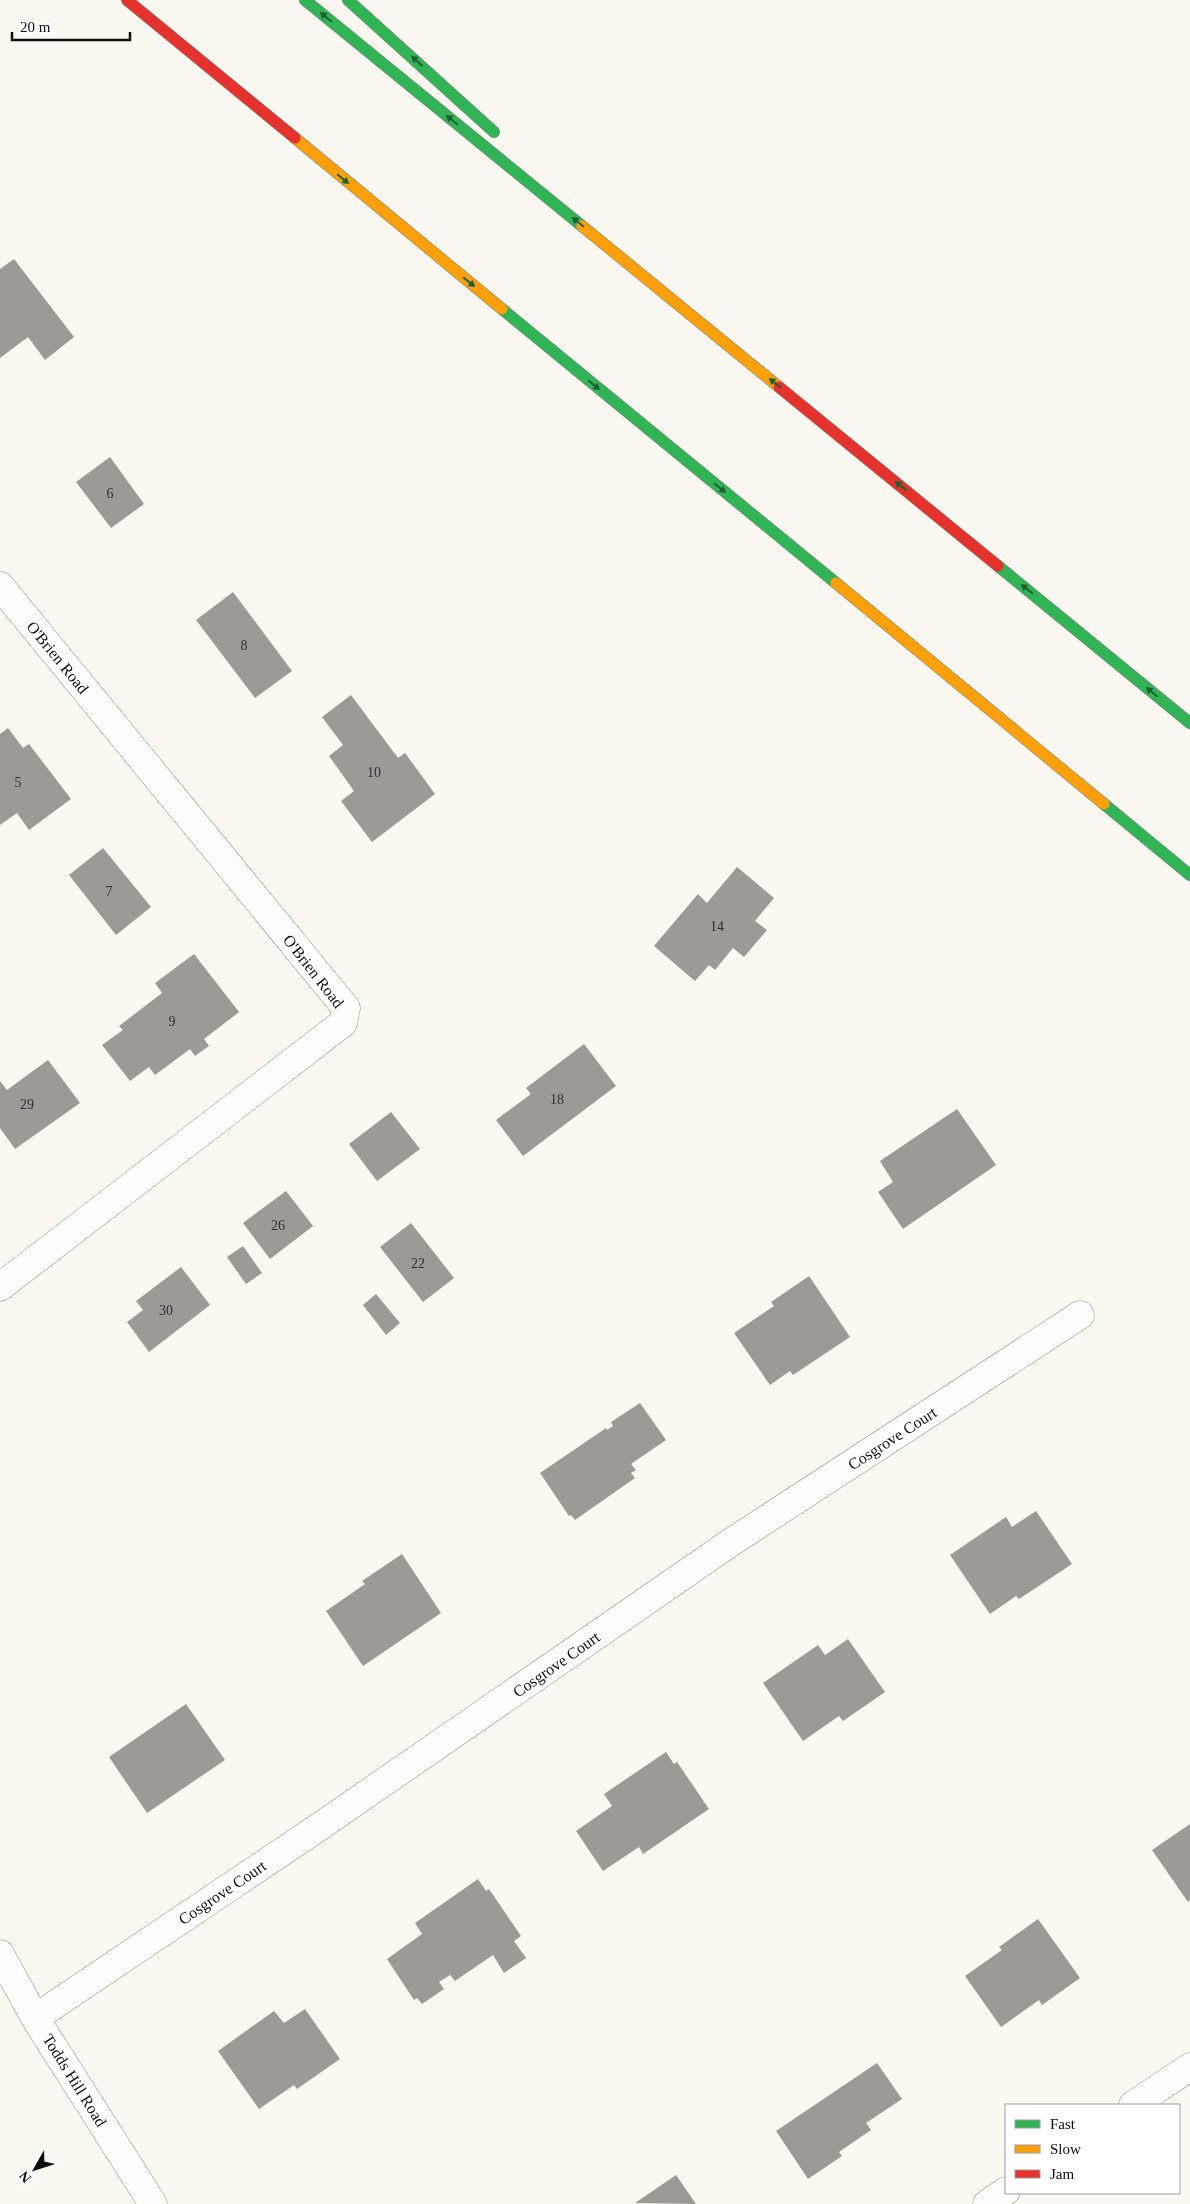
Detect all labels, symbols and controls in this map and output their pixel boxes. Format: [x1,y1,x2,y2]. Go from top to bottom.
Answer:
scale bar [12,10,130,42]
one-way arrow [320,12,333,23]
text: 20 m [20,19,51,35]
one-way arrow [411,55,423,67]
one-way arrow [446,114,459,125]
one-way arrow [336,173,349,184]
one-way arrow [572,217,585,228]
one-way arrow [462,276,474,288]
one-way arrow [769,378,782,389]
one-way arrow [587,380,600,391]
one-way arrow [895,481,908,492]
one-way arrow [713,483,726,494]
house number: 6 [107,486,114,501]
one-way arrow [1020,584,1033,595]
street label: O'Brien Road [23,618,92,697]
house number: 8 [241,638,248,653]
one-way arrow [1146,687,1159,698]
house number: 10 [367,765,381,780]
house number: 5 [15,775,22,790]
house number: 7 [106,884,113,899]
house number: 14 [710,919,724,934]
street label: O'Brien Road [280,931,347,1011]
house number: 9 [169,1014,176,1029]
house number: 18 [550,1092,564,1107]
house number: 29 [20,1097,34,1112]
house number: 26 [271,1218,285,1233]
house number: 22 [411,1256,425,1271]
house number: 30 [159,1303,173,1318]
street label: Cosgrove Court [845,1403,941,1474]
street label: Cosgrove Court [510,1628,604,1701]
street label: Cosgrove Court [175,1857,270,1929]
street label: Todds Hill Road [39,2031,110,2130]
legend [1005,2104,1180,2194]
text: Fast [1050,2116,1076,2132]
text: Slow [1050,2141,1081,2157]
north arrow [10,2144,60,2194]
text: Jam [1050,2166,1074,2182]
text: N [16,2168,34,2186]

